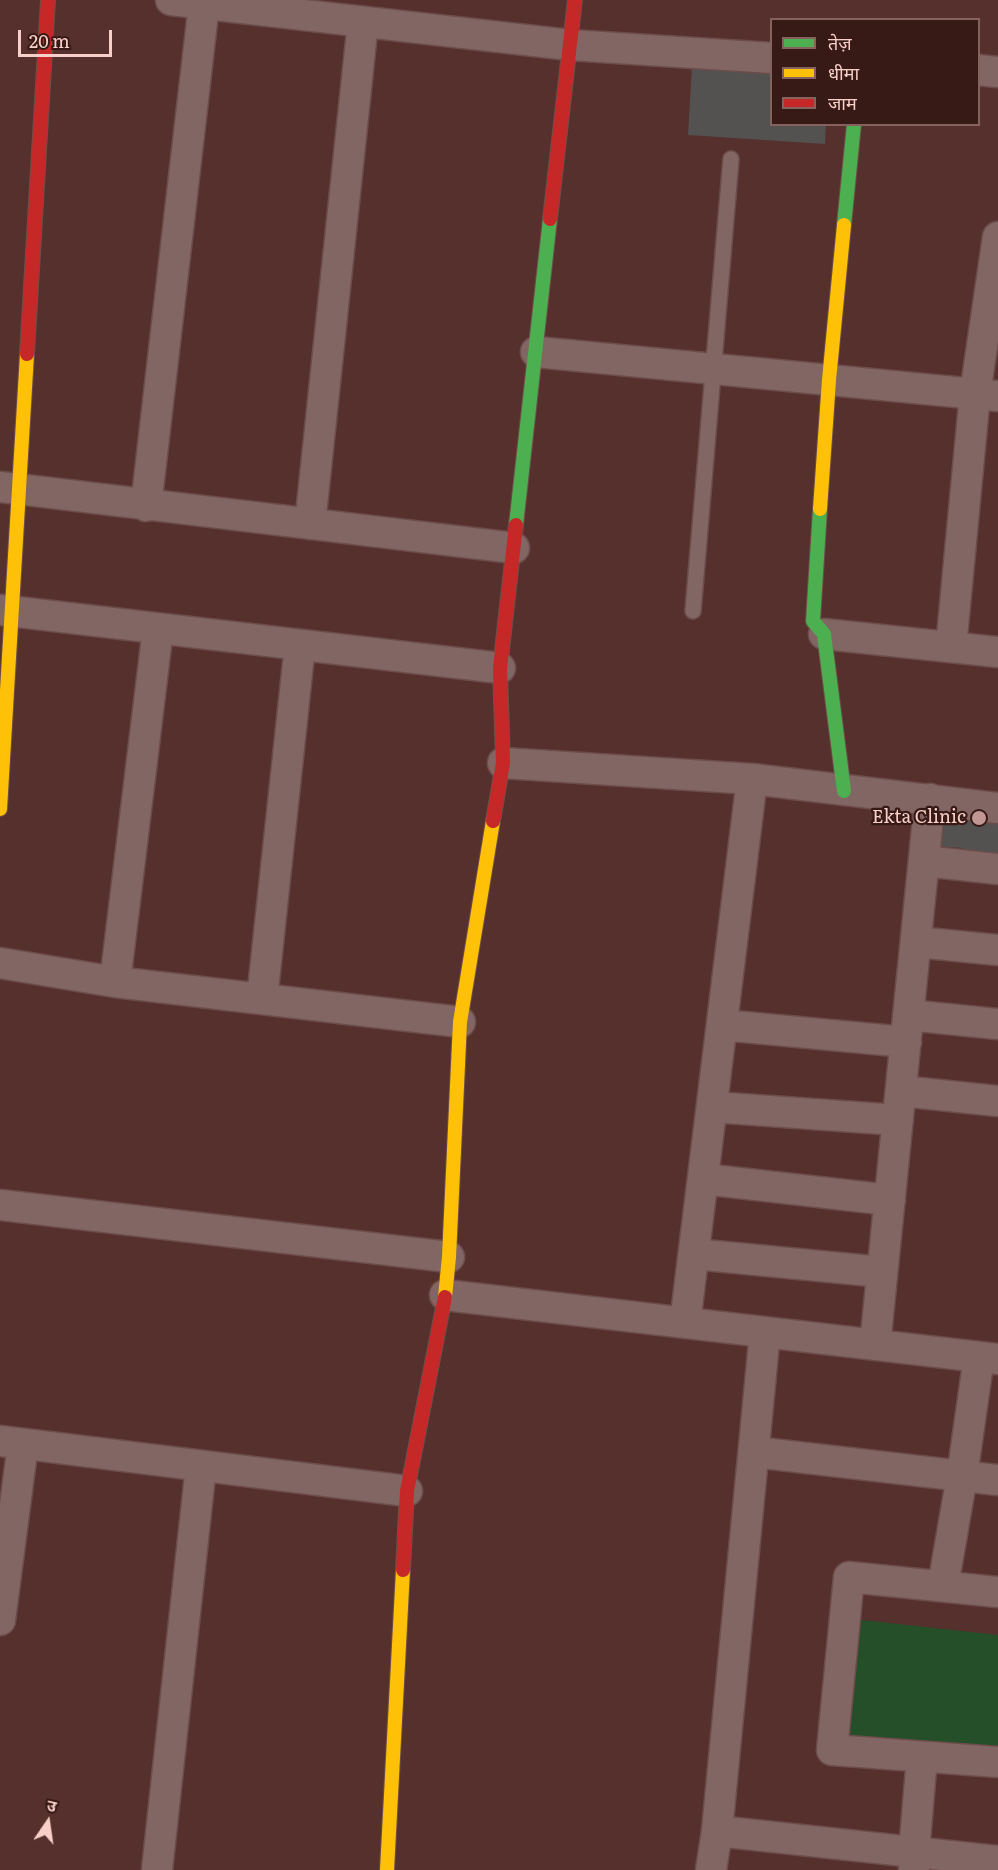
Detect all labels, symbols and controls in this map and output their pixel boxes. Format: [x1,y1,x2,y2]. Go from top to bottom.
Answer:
scale bar [21,18,116,56]
legend [770,18,980,126]
text: 20 m [29,27,70,54]
text: तेज़ [828,29,852,56]
text: धीमा [828,59,859,86]
text: जाम [828,89,857,116]
place label: Ekta Clinic [872,807,966,829]
marker: Ekta Clinic [970,809,988,827]
north arrow [18,1792,78,1852]
text: उ [45,1792,59,1817]

